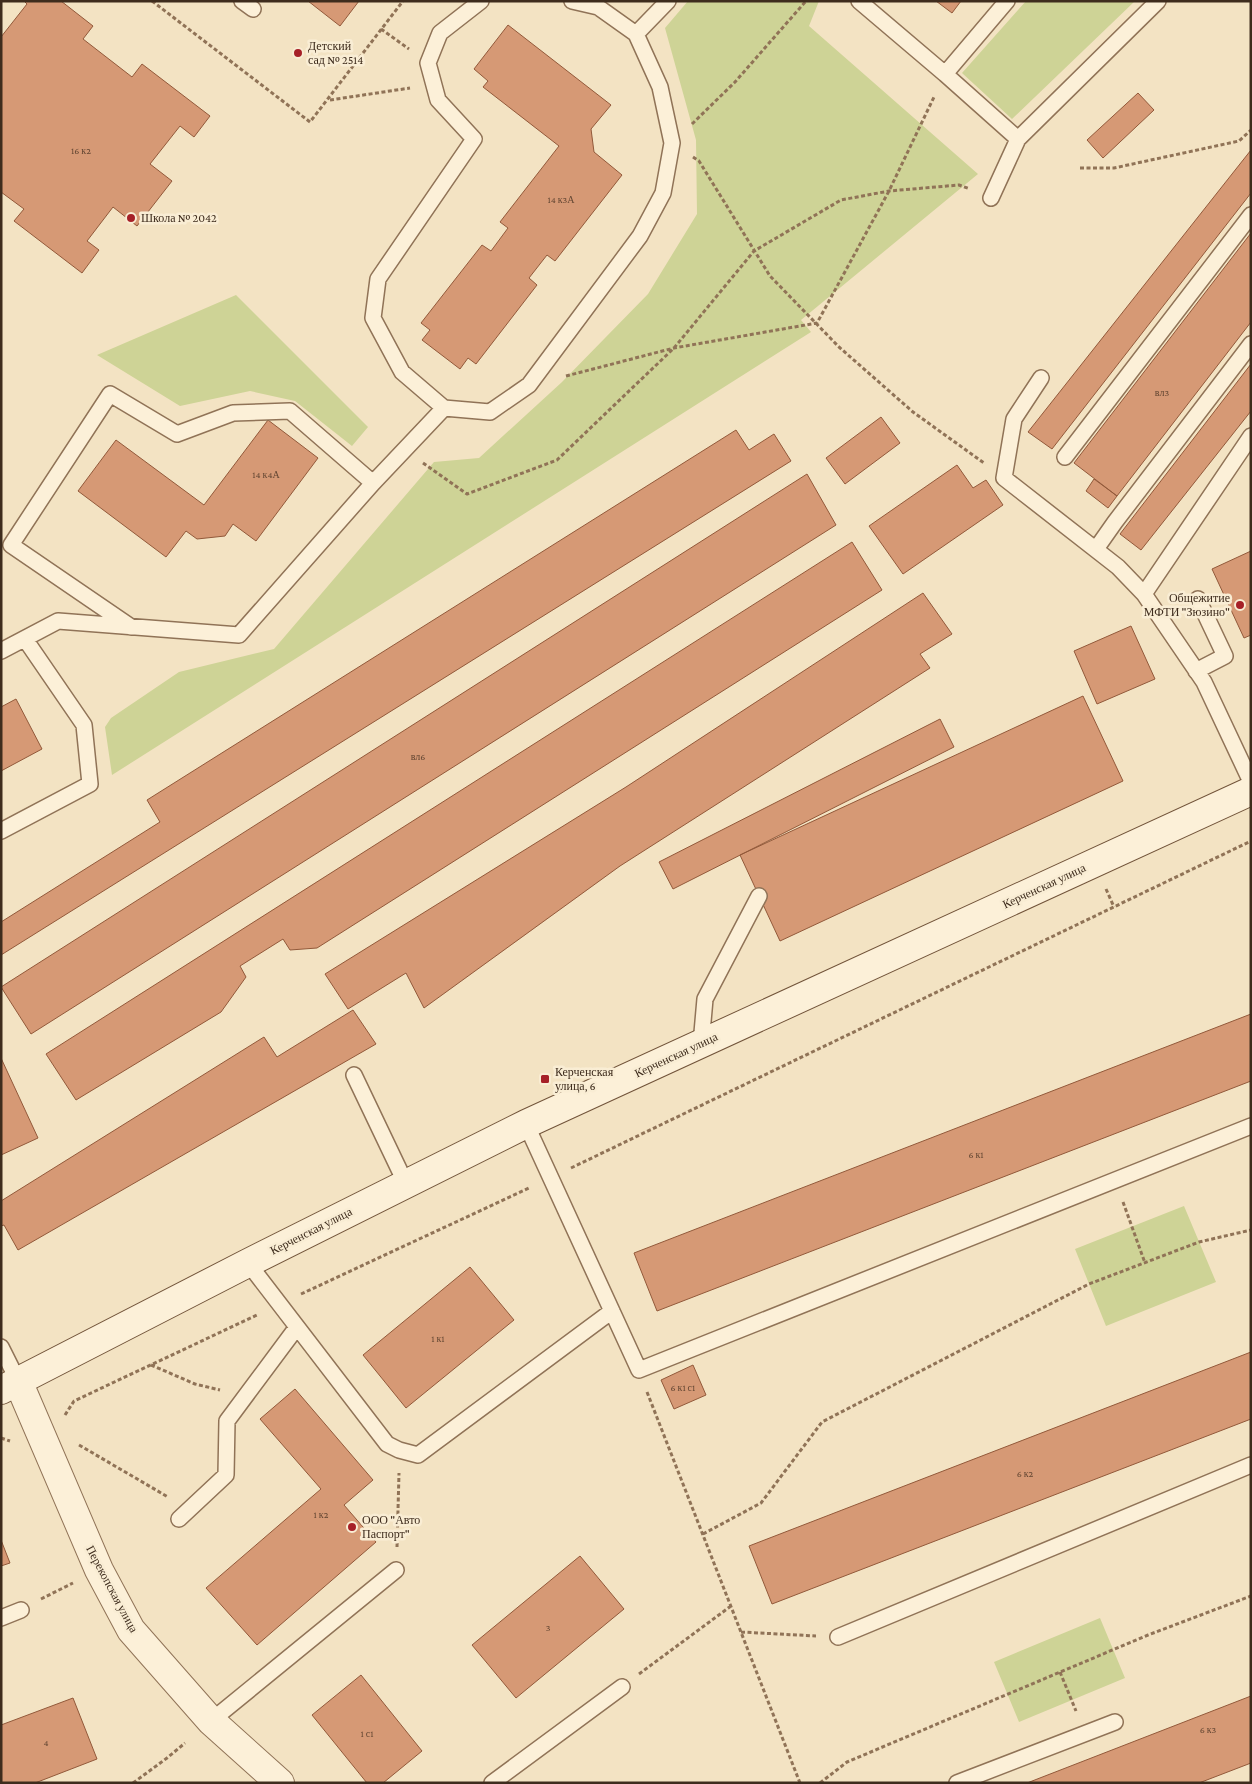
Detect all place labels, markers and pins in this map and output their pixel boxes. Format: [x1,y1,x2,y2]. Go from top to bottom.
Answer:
place label: Детский сад № 2514 [308,39,363,67]
marker: Детский сад № 2514 [292,47,304,59]
place label: Школа № 2042 [141,211,217,225]
marker: Школа № 2042 [125,212,137,224]
place label: Общежитие МФТИ "Зюзино" [1144,591,1230,619]
marker: Общежитие МФТИ "Зюзино" [1234,599,1246,611]
place label: Керченская улица, 6 [555,1065,614,1093]
marker: Керченская улица, 6 [539,1073,551,1085]
place label: ООО "Авто Паспорт" [362,1513,420,1541]
marker: ООО "Авто Паспорт" [346,1521,358,1533]

